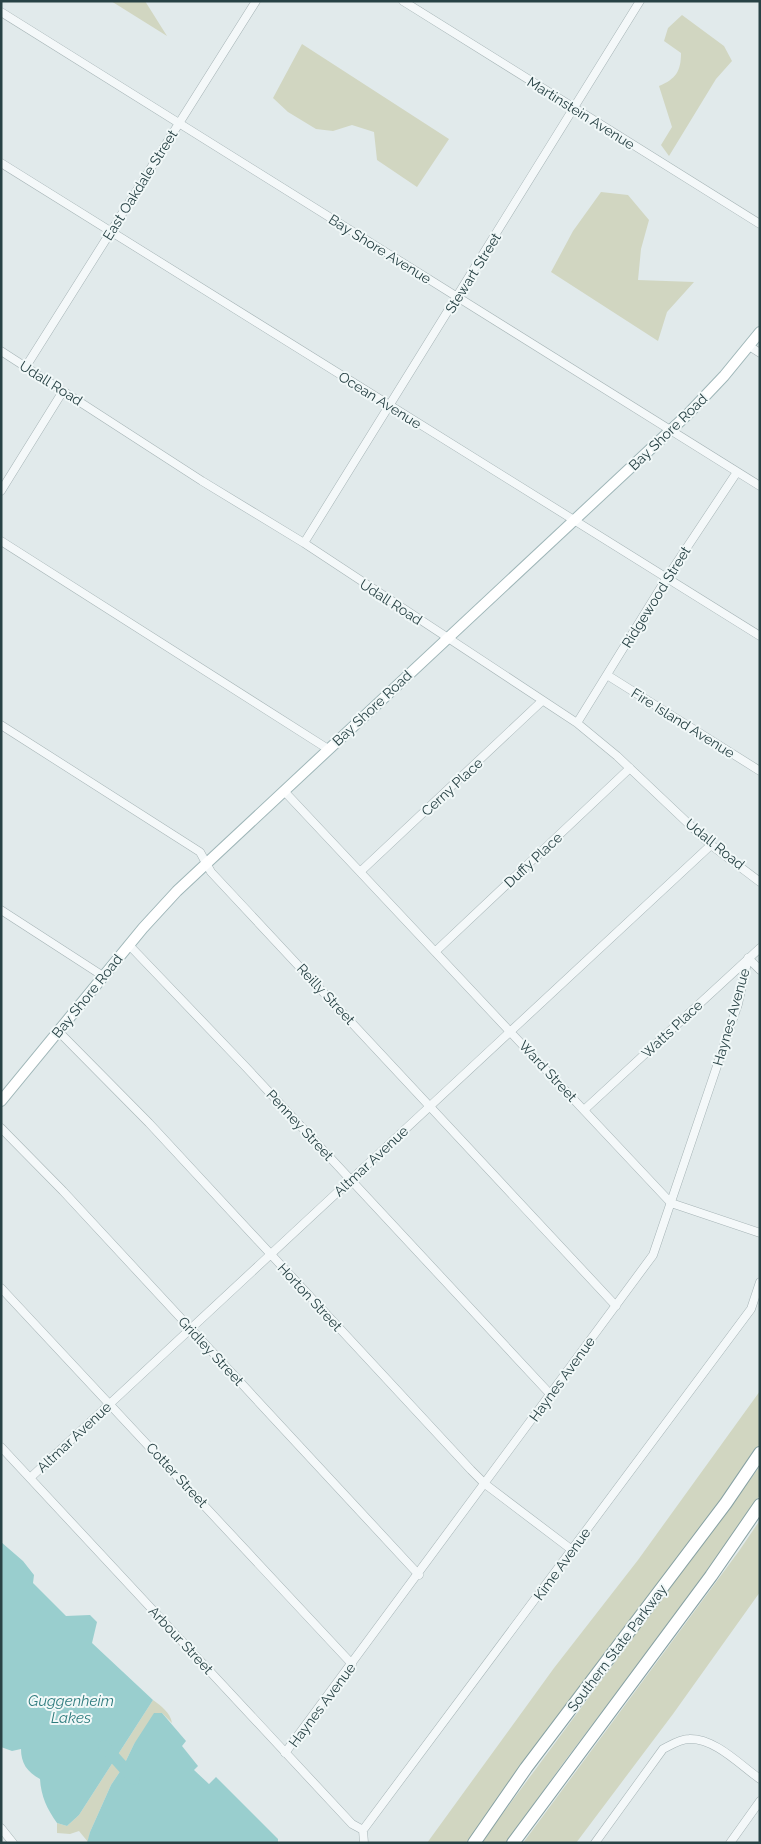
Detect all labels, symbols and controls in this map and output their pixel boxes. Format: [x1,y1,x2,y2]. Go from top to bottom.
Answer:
street label: Martinstein Avenue [524,73,638,153]
street label: East Oakdale Street [100,127,181,243]
street label: Bay Shore Avenue [326,211,434,287]
street label: Stewart Street [442,230,504,316]
street label: Udall Road [17,357,85,409]
street label: Ocean Avenue [336,368,424,432]
street label: Bay Shore Road [626,391,710,473]
street label: Ridgewood Street [618,543,694,651]
street label: Udall Road [357,576,425,628]
street label: Bay Shore Road [329,667,415,749]
street label: Fire Island Avenue [629,685,737,761]
street label: Cerny Place [418,755,486,819]
street label: Udall Road [682,815,748,873]
street label: Duffy Place [501,829,565,891]
street label: Bay Shore Road [49,951,125,1041]
street label: Reilly Street [294,960,358,1028]
street label: Haynes Avenue [709,966,753,1068]
street label: Watts Place [638,997,706,1061]
street label: Ward Street [516,1037,580,1105]
street label: Penney Street [263,1086,337,1164]
street label: Altmar Avenue [331,1123,411,1199]
street label: Horton Street [275,1260,346,1334]
street label: Gridley Street [175,1313,247,1389]
street label: Haynes Avenue [526,1334,598,1424]
street label: Altmar Avenue [34,1399,114,1475]
street label: Cotter Street [143,1439,211,1511]
street label: Kime Avenue [530,1525,594,1603]
street label: Southern State Parkway [564,1581,670,1715]
street label: Arbour Street [146,1603,217,1677]
street label: Haynes Avenue [285,1660,359,1750]
water label: Guggenheim Lakes [28,1692,114,1727]

